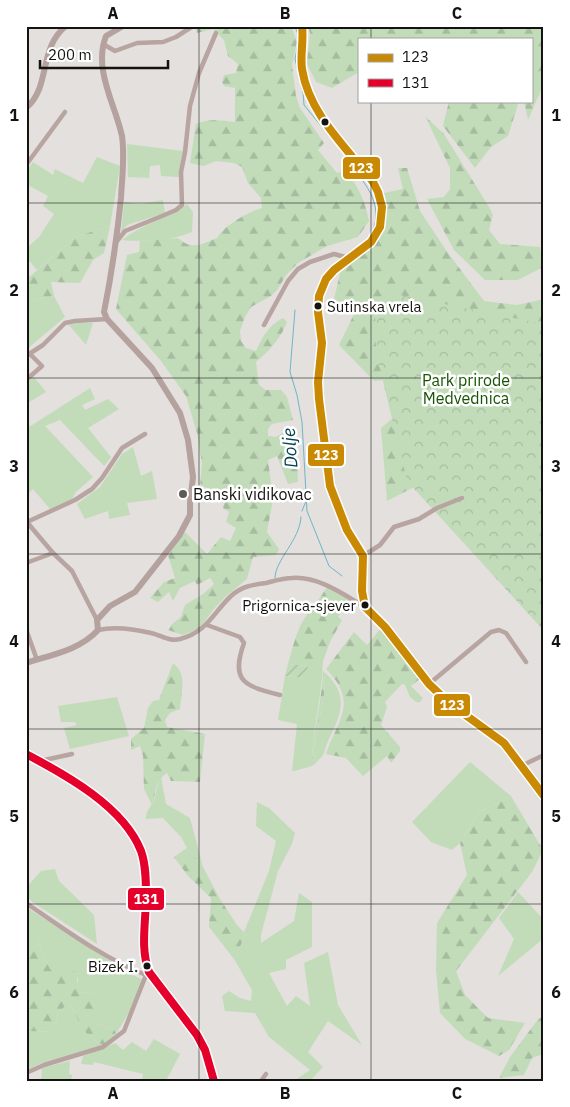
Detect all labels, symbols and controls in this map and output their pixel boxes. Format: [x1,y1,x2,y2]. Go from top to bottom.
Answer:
text: A [108,3,119,23]
text: B [280,3,291,23]
text: C [452,3,462,23]
scale bar [40,38,168,70]
legend [358,38,532,102]
text: 200 m [48,45,92,64]
text: 123 [402,47,429,66]
text: 131 [402,73,429,92]
text: 1 [9,105,19,125]
text: 1 [551,105,561,125]
unlabelled marker [320,117,330,127]
line badge: 123 [342,156,381,180]
text: 123 [348,159,374,177]
text: 2 [9,280,19,300]
text: 2 [551,280,561,300]
place label: Sutinska vrela [327,297,422,316]
marker: Sutinska vrela [313,301,323,311]
park label: Park prirode Medvednica [422,370,510,408]
water label: Dolje [277,427,302,469]
line badge: 123 [307,443,345,467]
text: 123 [313,446,339,464]
text: 3 [9,456,19,476]
text: 3 [551,456,561,476]
place label: Banski vidikovac [193,484,312,504]
marker: Banski vidikovac [177,488,189,500]
place label: Prigornica-sjever [242,596,356,615]
marker: Prigornica-sjever [360,600,370,610]
text: 4 [9,631,19,651]
text: 4 [551,631,561,651]
line badge: 123 [433,693,471,717]
text: 123 [439,696,465,714]
text: 5 [9,806,19,826]
text: 5 [551,806,561,826]
line badge: 131 [127,887,165,911]
text: 131 [133,890,159,908]
place label: Bizek I. [88,957,138,976]
marker: Bizek I. [142,961,152,971]
text: 6 [9,982,19,1002]
text: 6 [551,982,561,1002]
text: A [108,1083,119,1103]
text: B [280,1083,291,1103]
text: C [452,1083,462,1103]

